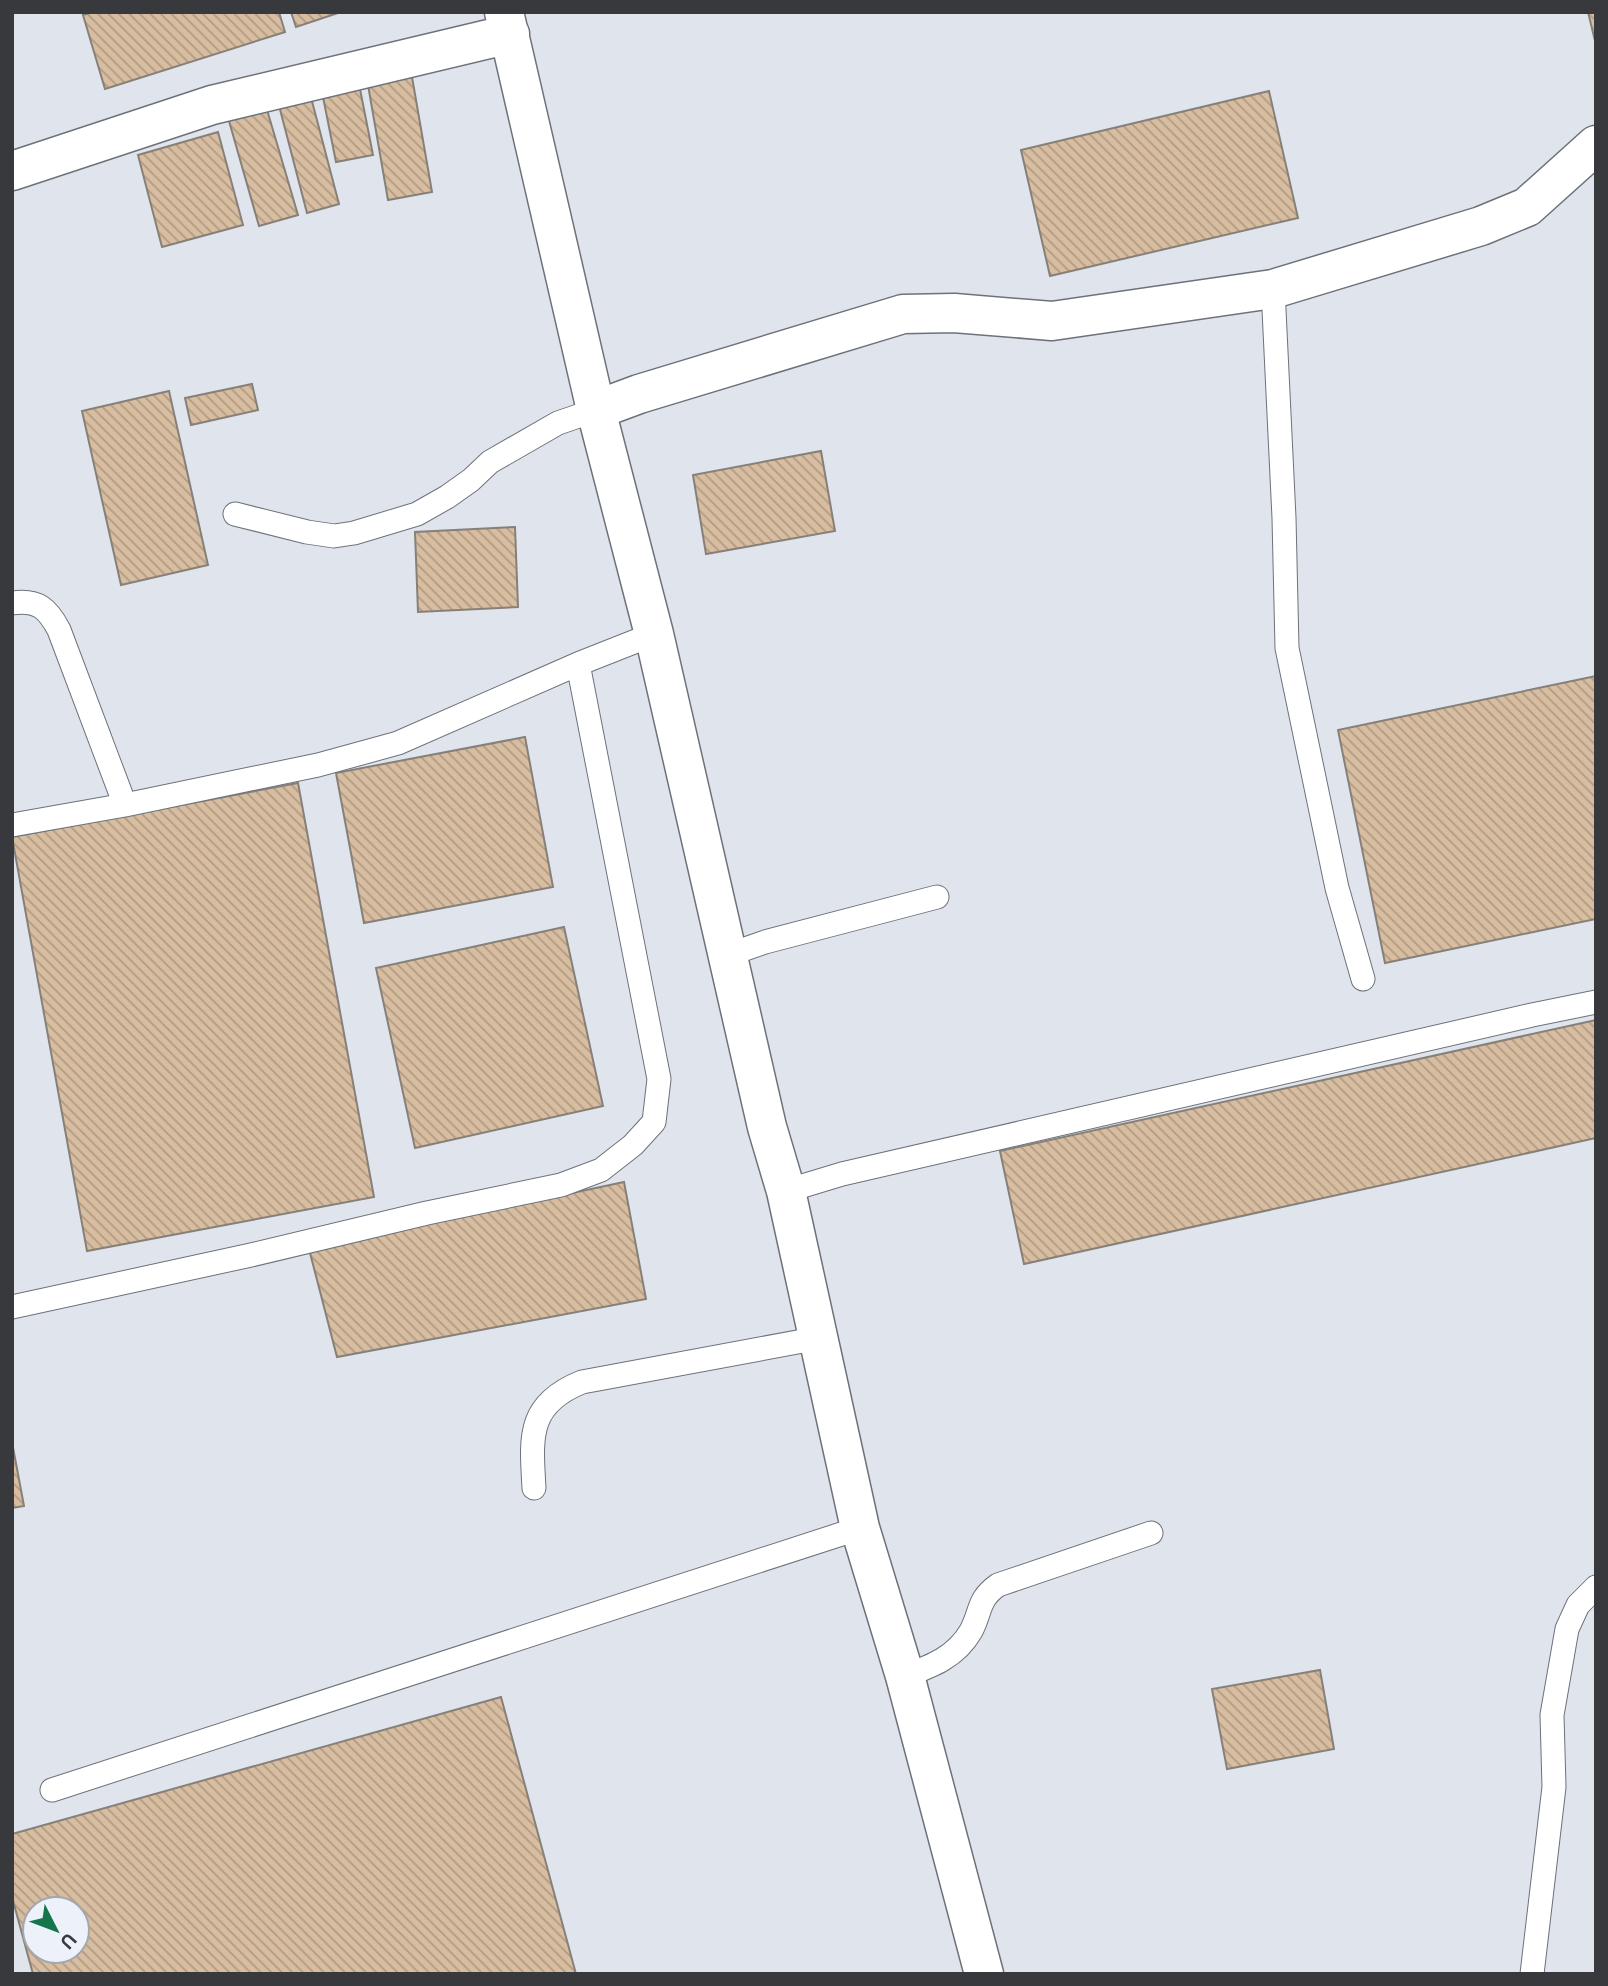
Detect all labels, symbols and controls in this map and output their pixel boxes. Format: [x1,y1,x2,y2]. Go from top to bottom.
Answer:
north arrow [21,1895,91,1965]
text: U [55,1928,81,1954]

